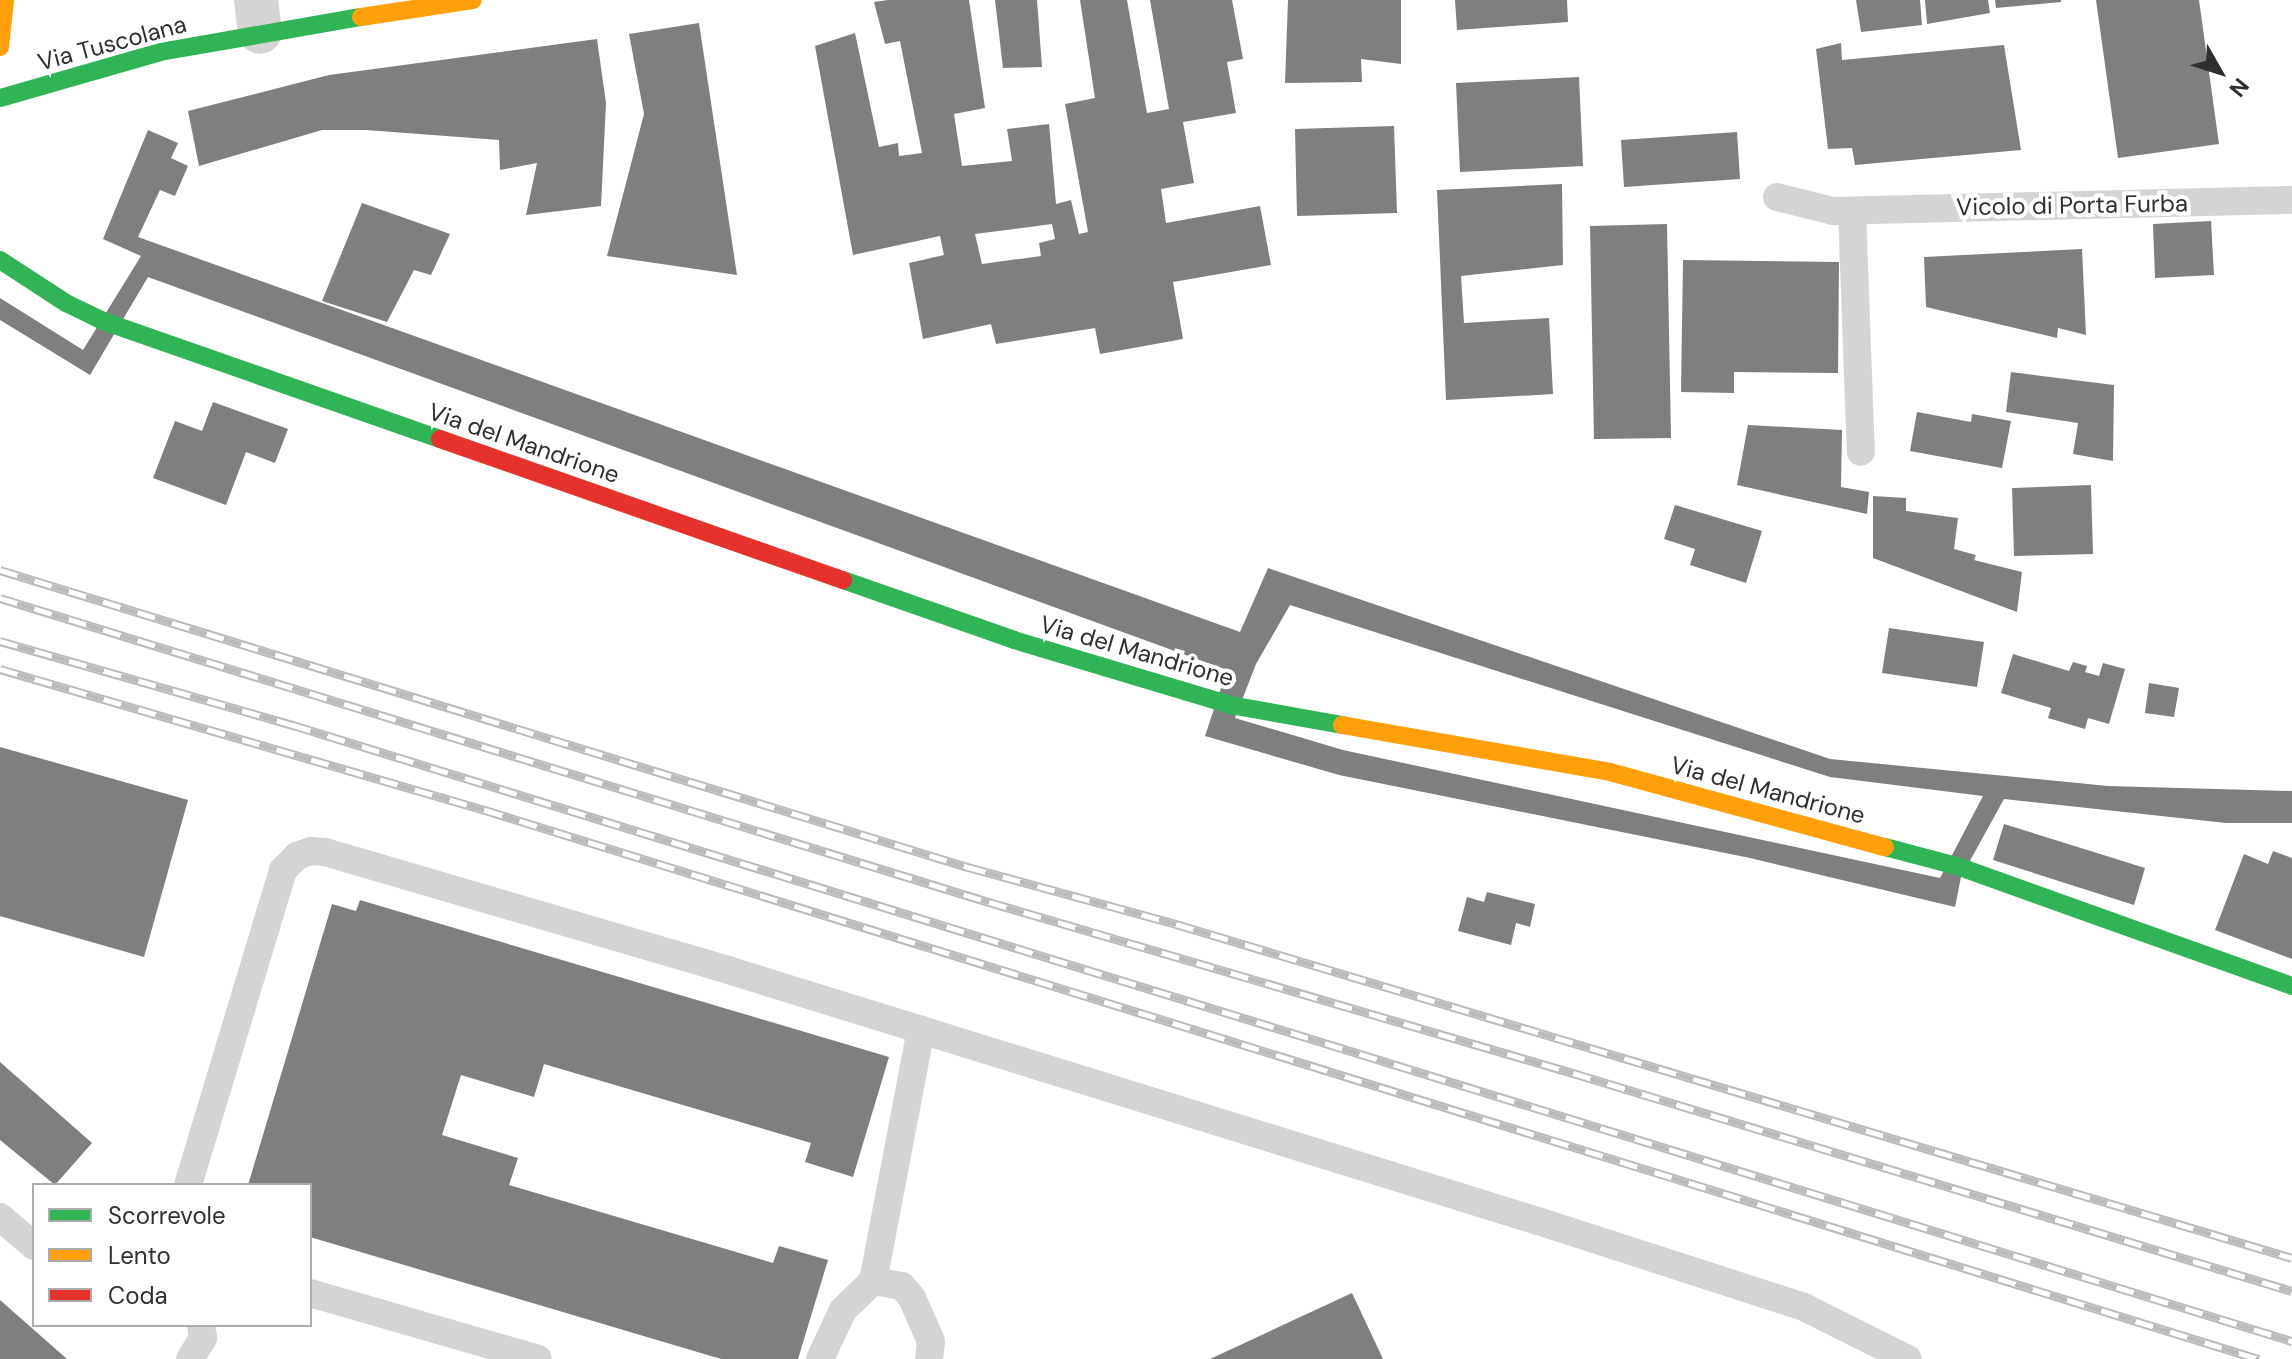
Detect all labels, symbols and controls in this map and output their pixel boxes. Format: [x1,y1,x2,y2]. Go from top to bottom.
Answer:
street label: Via Tuscolana [35,9,189,77]
north arrow [2180,32,2260,112]
text: N [2223,72,2255,103]
street label: Vicolo di Porta Furba [1956,189,2188,221]
street label: Via del Mandrione [425,397,623,489]
street label: Via del Mandrione [1037,610,1237,692]
street label: Via del Mandrione [1668,750,1868,830]
legend [32,1183,312,1327]
text: Scorrevole [108,1200,226,1231]
text: Lento [108,1240,171,1271]
text: Coda [108,1280,168,1311]

